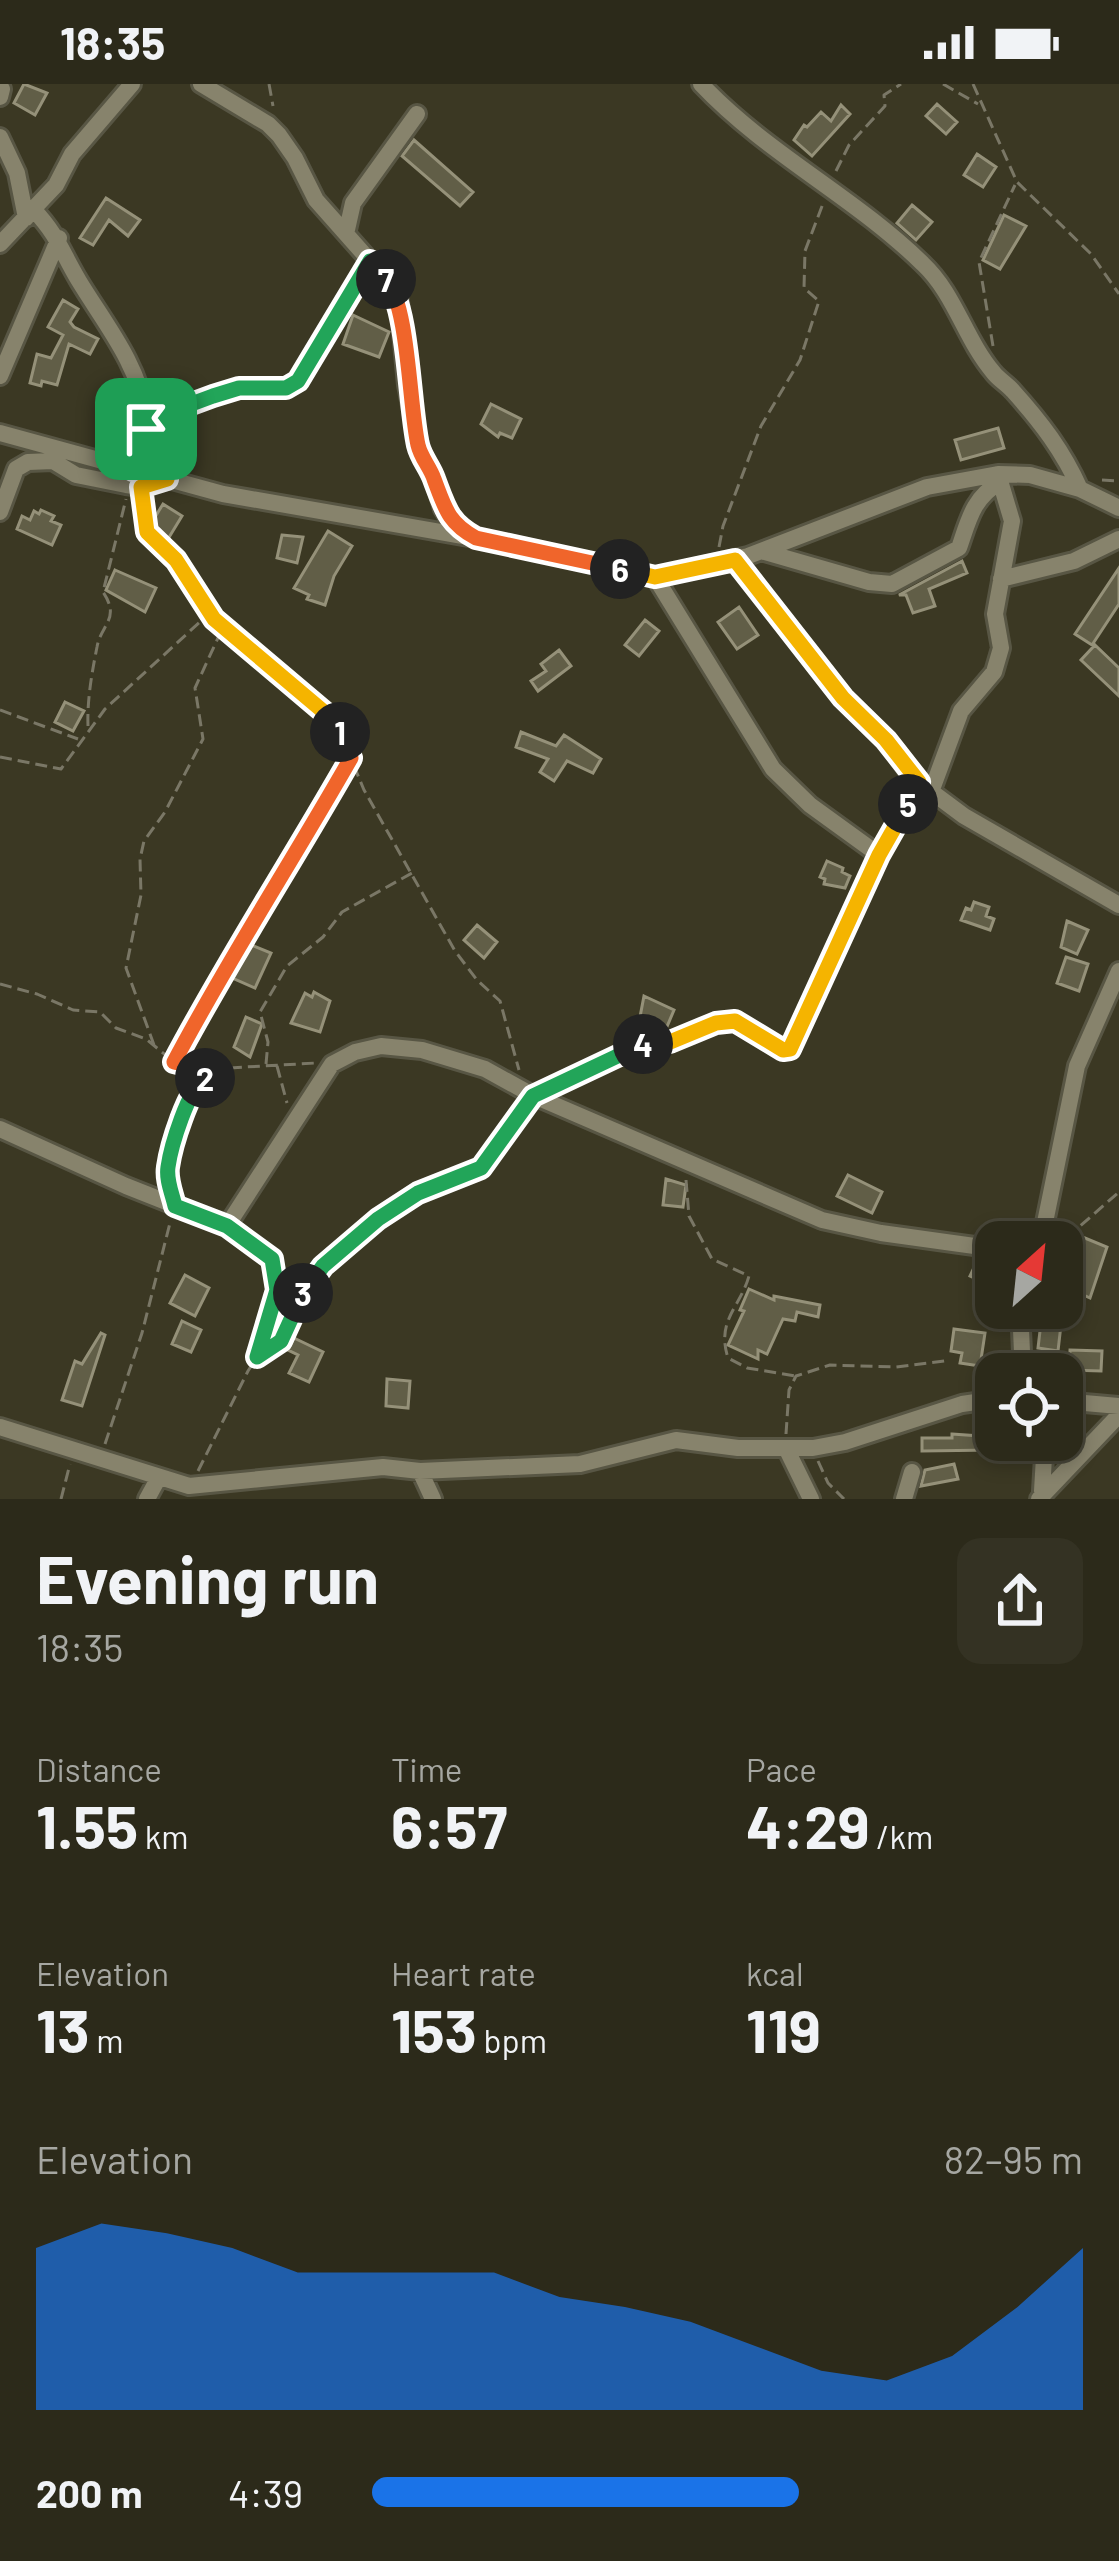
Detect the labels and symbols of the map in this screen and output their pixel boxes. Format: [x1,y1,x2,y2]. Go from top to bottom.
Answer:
pin: 7 [356,249,416,309]
pin [95,378,197,480]
pin: 6 [590,539,650,599]
pin: 1 [310,702,370,762]
pin: 5 [878,774,938,834]
pin: 4 [613,1014,673,1074]
pin: 2 [175,1048,235,1108]
north arrow [975,1221,1083,1329]
pin: 3 [273,1263,333,1323]

